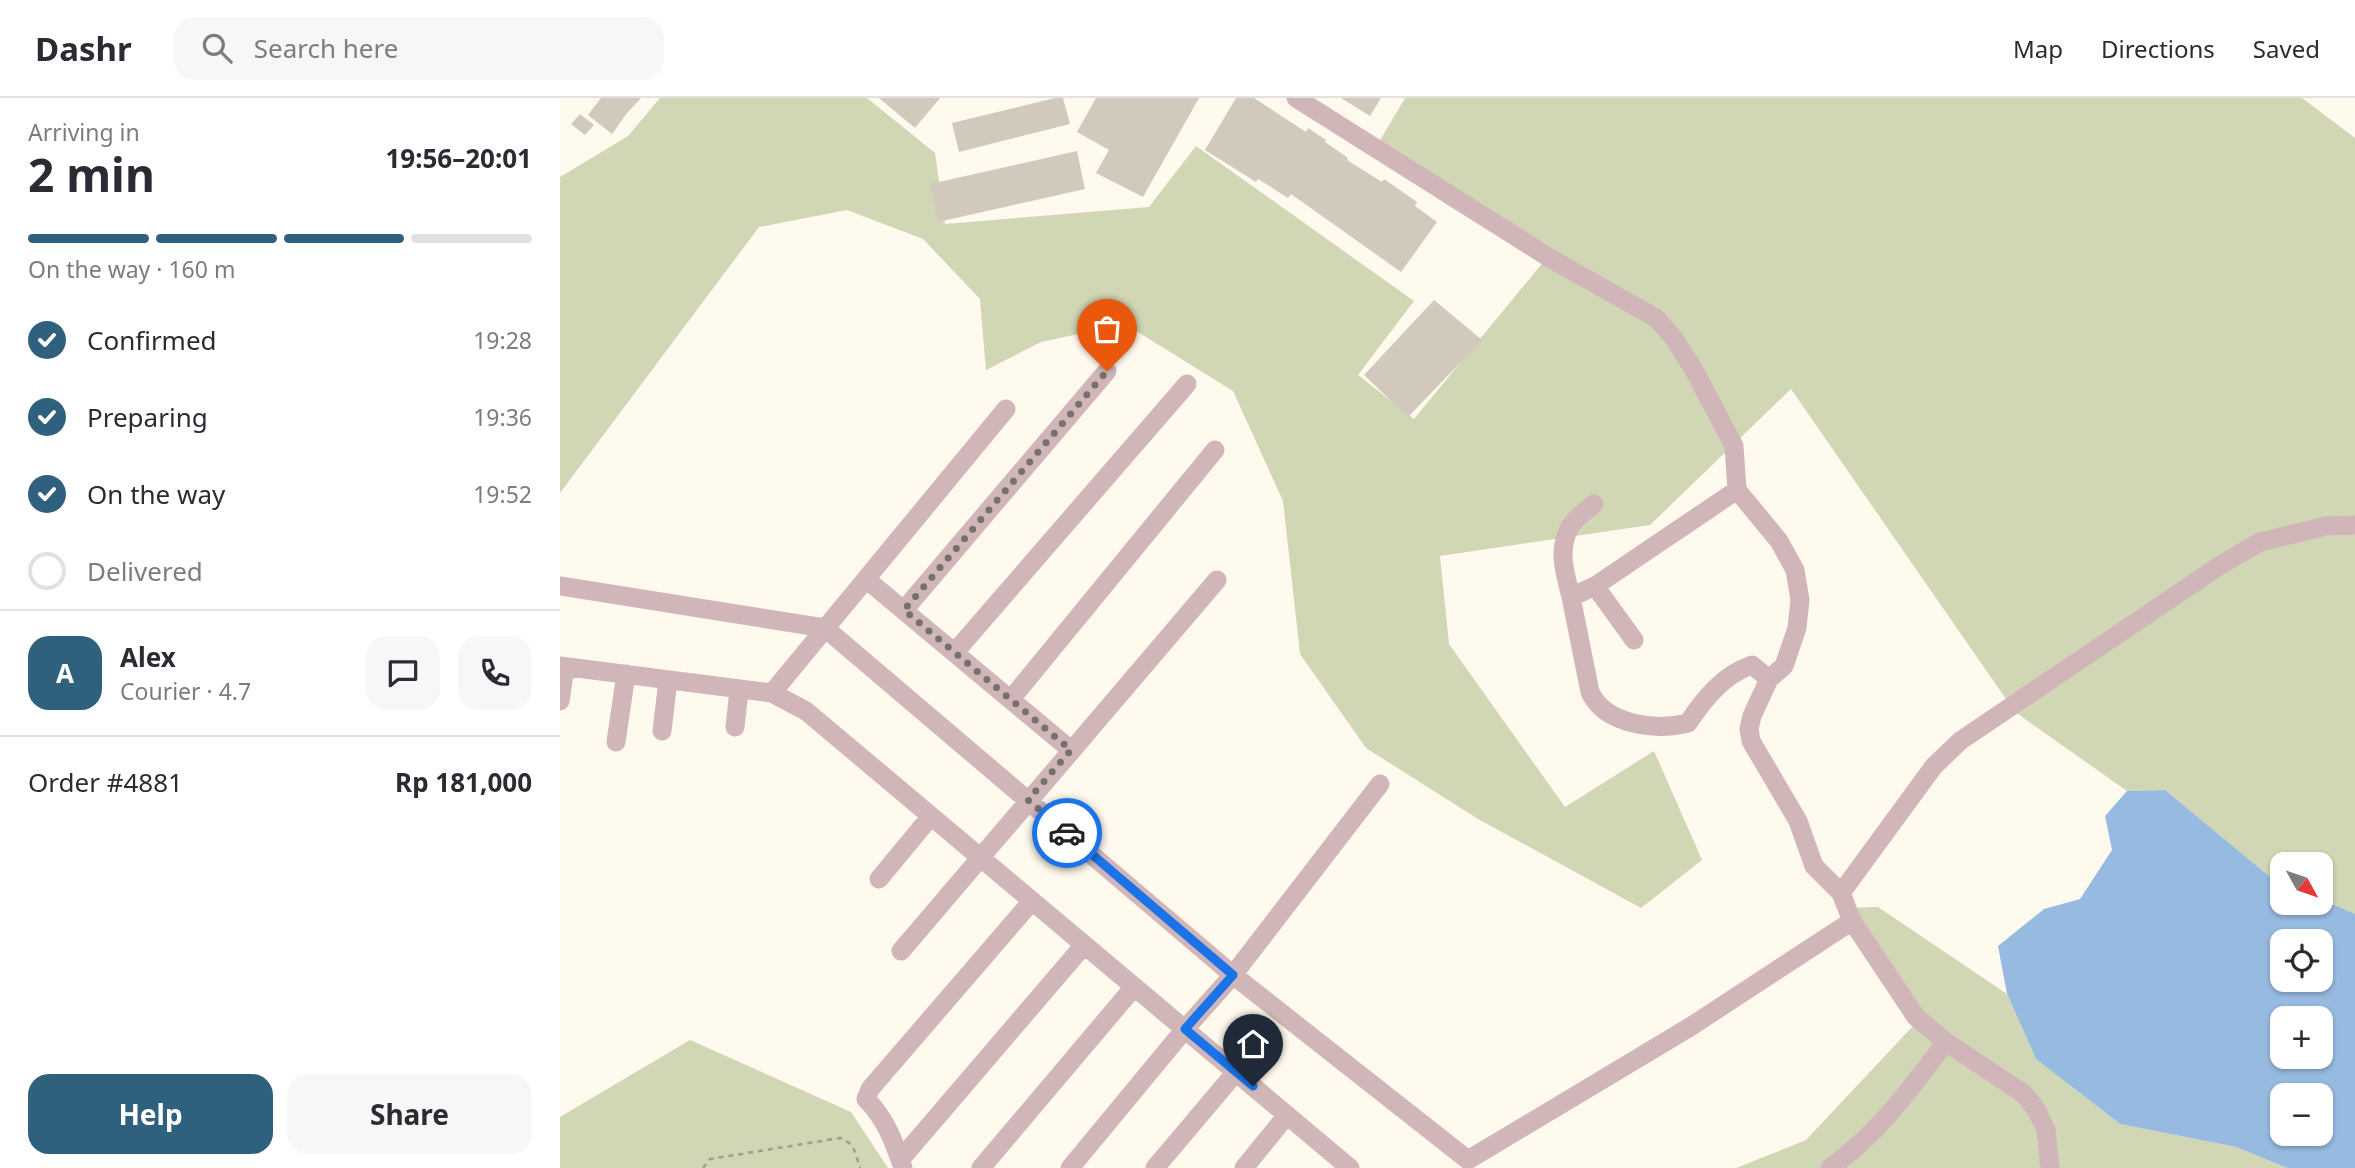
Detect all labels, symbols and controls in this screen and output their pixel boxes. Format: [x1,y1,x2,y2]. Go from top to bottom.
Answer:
search box [174,17,664,80]
text: Dashr [35,26,132,71]
icon: search [198,29,236,67]
text: Search here [254,30,398,66]
text: Map [2013,32,2063,65]
text: Directions [2101,32,2215,65]
text: Saved [2253,32,2320,65]
text: Arriving in [28,116,140,148]
text: 19:56–20:01 [385,140,532,176]
text: 2 min [28,143,155,205]
text: On the way · 160 m [28,253,235,285]
pin [1077,299,1137,371]
icon: bag [1088,310,1126,348]
icon: check [28,321,66,359]
text: Confirmed [87,322,217,358]
text: 19:28 [473,324,532,356]
icon: check [28,398,66,436]
text: Preparing [87,399,208,435]
text: 19:36 [473,401,532,433]
icon: check [28,475,66,513]
text: On the way [87,476,225,512]
text: 19:52 [473,478,532,510]
text: Delivered [87,553,203,589]
button: chat [366,636,440,710]
button: phone [458,636,532,710]
text: Alex [120,639,176,675]
text: A [56,655,74,691]
text: Courier · 4.7 [120,675,251,707]
text: Order #4881 [28,764,183,800]
text: Rp 181,000 [395,764,532,800]
courier [1032,798,1102,868]
icon: car [1048,814,1086,852]
north arrow [2270,852,2333,915]
map controls [2270,852,2333,1146]
button: locate [2270,929,2333,992]
button: + [2270,1006,2333,1069]
pin [1223,1014,1283,1086]
icon: home [1234,1025,1272,1063]
button: Help [28,1074,273,1154]
button: Share [287,1074,532,1154]
button: − [2270,1083,2333,1146]

